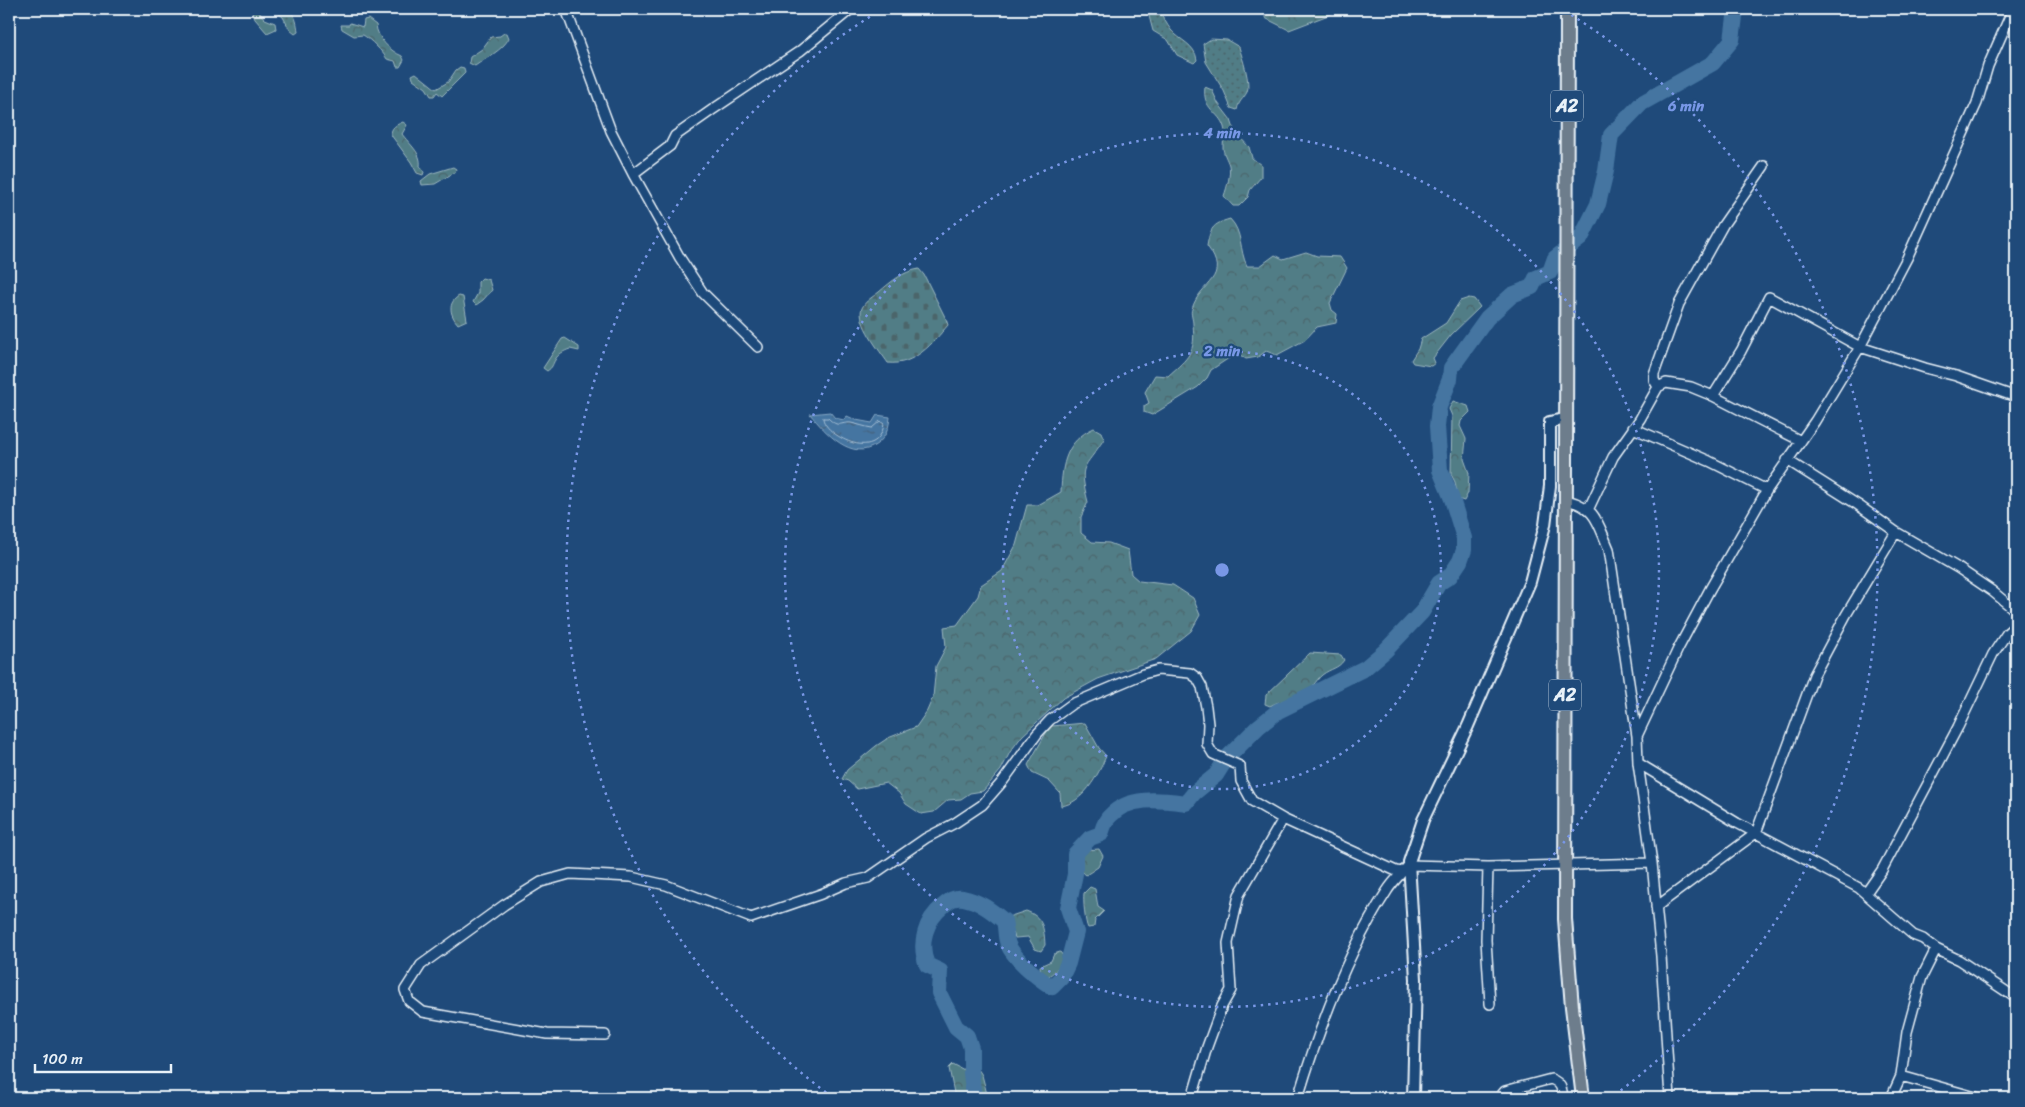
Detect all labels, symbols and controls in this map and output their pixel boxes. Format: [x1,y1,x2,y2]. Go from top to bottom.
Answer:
road number: A2 [1551,90,1583,122]
text: 6 min [1667,93,1705,119]
text: 4 min [1202,120,1241,146]
text: 2 min [1203,338,1241,364]
centre of rings [1213,561,1231,579]
road number: A2 [1549,680,1581,710]
scale bar [35,1042,171,1074]
text: 100 m [42,1046,83,1072]

